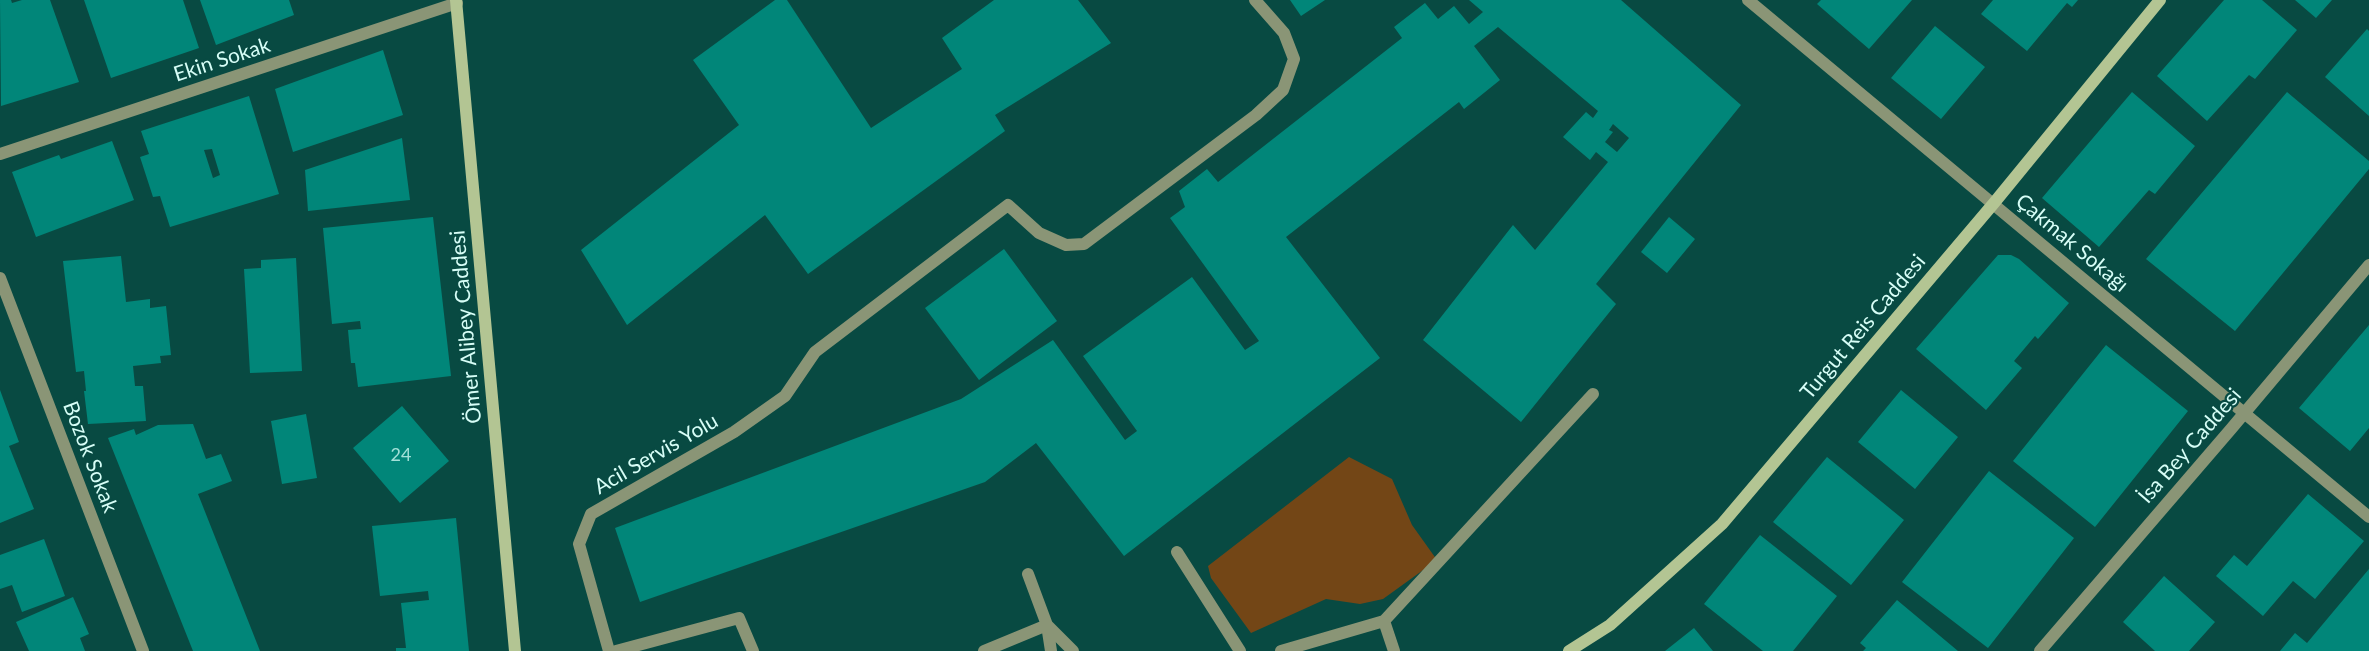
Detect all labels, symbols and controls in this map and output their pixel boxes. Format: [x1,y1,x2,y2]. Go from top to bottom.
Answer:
street label: Ekin Sokak [171,33,273,87]
street label: Çakmak Sokağı [2011,189,2133,297]
street label: Ömer Alibey Caddesi [445,229,487,425]
street label: Turgut Reis Caddesi [1795,250,1931,404]
street label: İsa Bey Caddesi [2133,383,2247,509]
street label: Bozok Sokak [57,398,123,516]
street label: Acil Servis Yolu [589,408,723,500]
house number: 24 [391,444,411,466]

